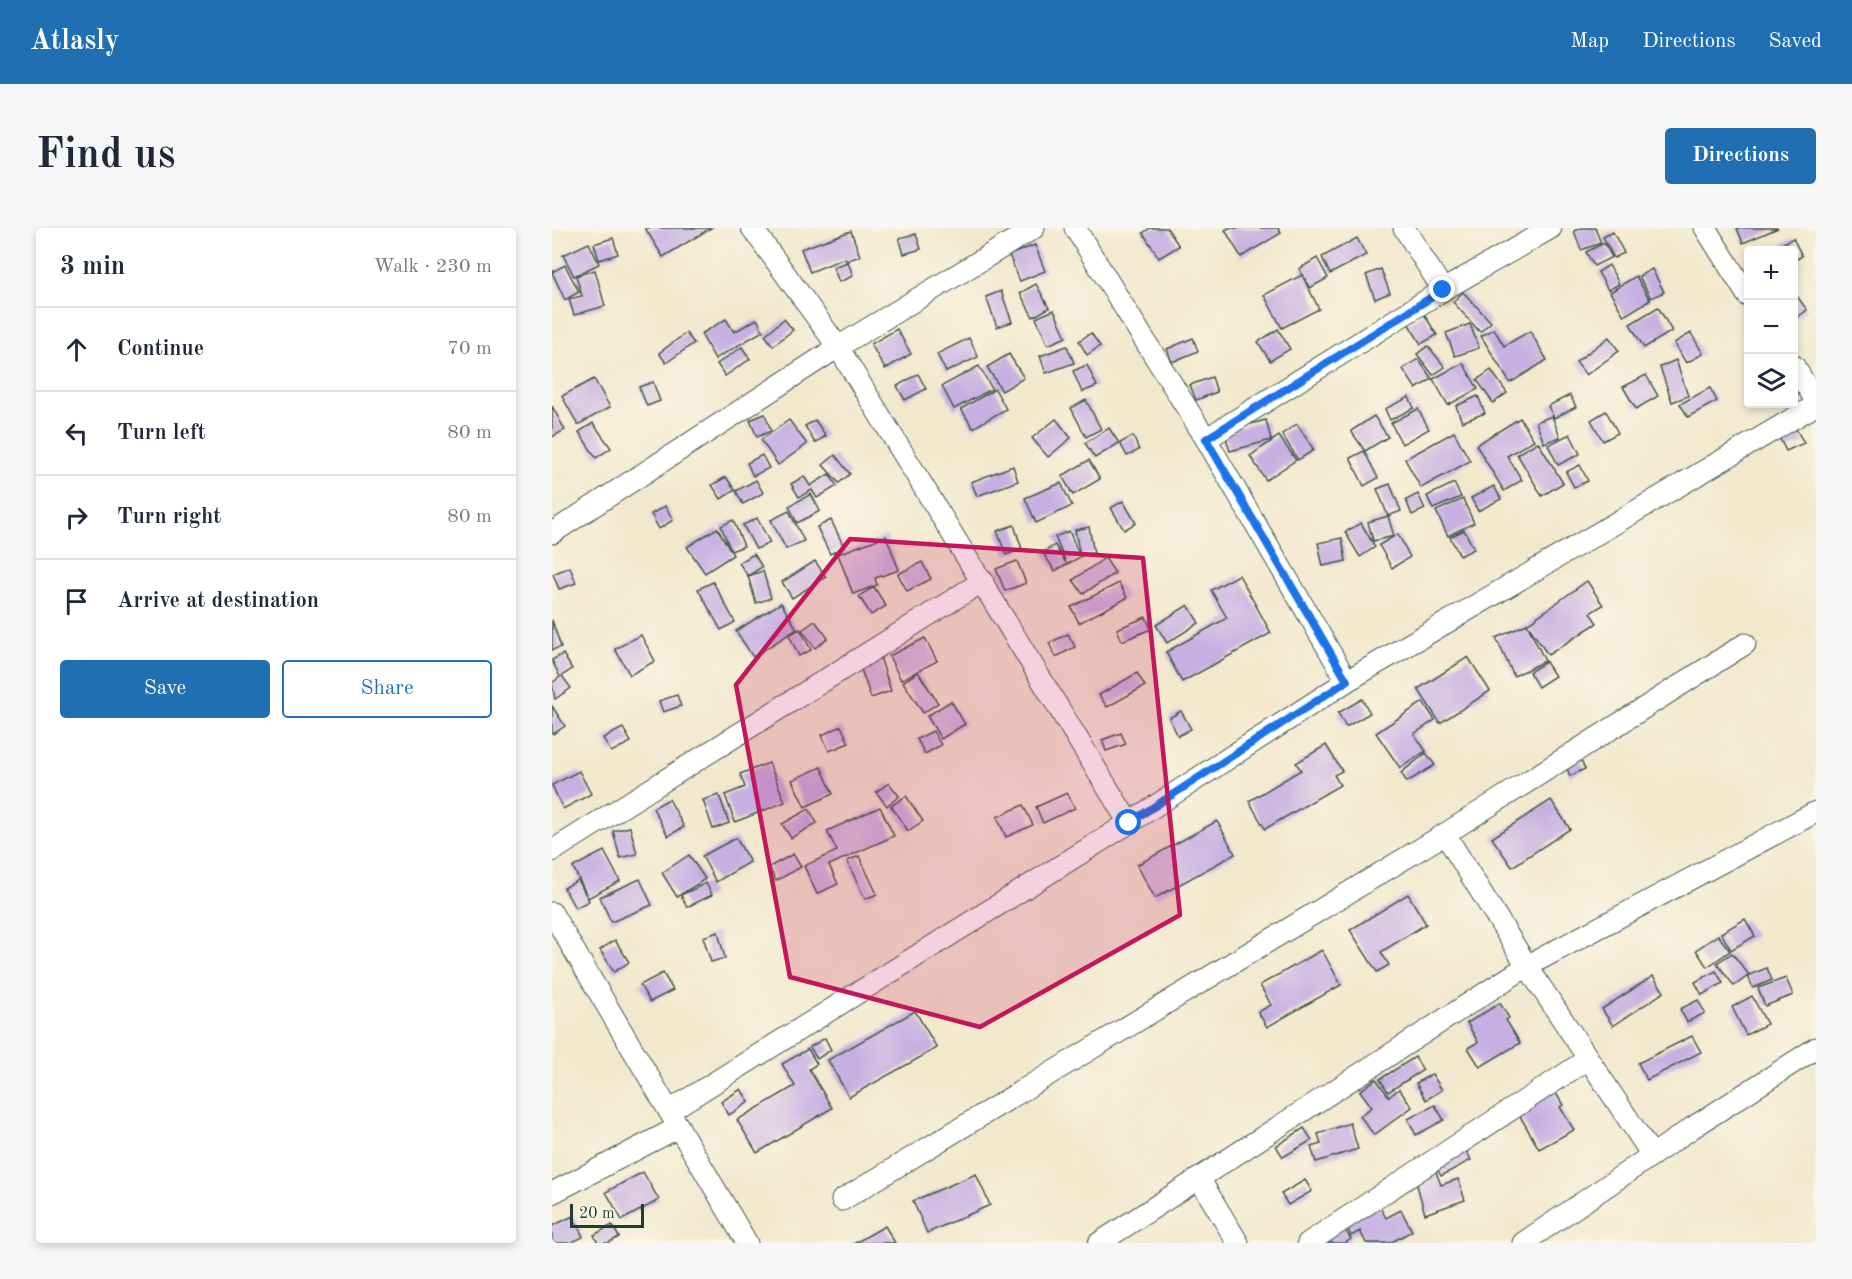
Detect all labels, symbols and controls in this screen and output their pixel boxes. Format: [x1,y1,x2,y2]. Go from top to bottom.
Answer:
text: Atlasly [30,28,120,56]
text: Map [1570,31,1609,52]
text: Directions [1642,31,1736,52]
text: Saved [1769,31,1822,52]
button: Directions [1665,128,1816,184]
text: Find us [36,135,175,177]
map controls [1744,246,1798,408]
button: + [1744,246,1798,300]
text: 3 min [60,254,125,280]
text: Walk · 230 m [373,257,492,277]
route end [1429,276,1455,302]
button: − [1744,300,1798,354]
icon: ahead [60,333,93,366]
text: Continue [117,338,204,360]
text: 70 m [447,339,492,359]
button: layers [1744,354,1798,408]
icon: left [60,417,93,450]
text: Turn left [117,422,206,444]
text: 80 m [447,423,492,443]
icon: right [60,501,93,534]
text: Turn right [117,506,221,528]
text: 80 m [447,507,492,527]
icon: arrive [60,585,93,618]
text: Arrive at destination [117,590,319,612]
button: Save [60,660,270,718]
button: Share [282,660,492,718]
route start [1115,809,1141,835]
scale bar [570,1201,644,1228]
text: 20 m [579,1206,615,1222]

